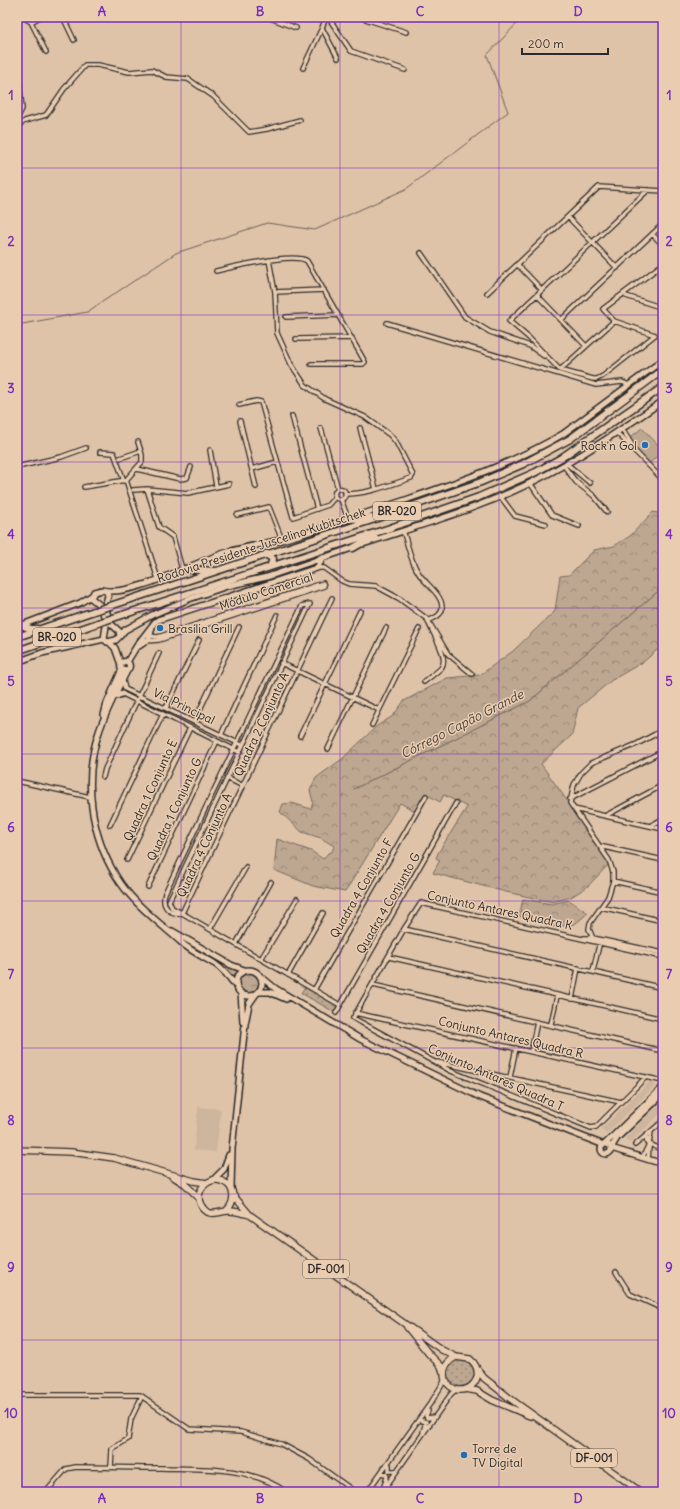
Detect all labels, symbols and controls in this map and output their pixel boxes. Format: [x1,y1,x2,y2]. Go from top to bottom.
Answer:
text: A [98,3,107,20]
text: B [256,3,265,20]
text: C [416,3,425,20]
text: D [573,3,583,20]
scale bar [522,30,608,56]
text: 200 m [528,36,564,51]
text: 1 [8,87,14,104]
text: 1 [666,87,672,104]
text: 2 [7,233,15,250]
text: 2 [665,233,673,250]
text: 3 [7,380,15,397]
text: 3 [665,380,673,397]
place label: Rock'n Gol [580,438,637,453]
marker: Rock'n Gol [640,440,650,450]
road number: BR-020 [373,502,421,520]
street label: Rodovia Presidente Juscelino Kubitschek [155,504,367,586]
text: 4 [7,526,15,543]
text: 4 [665,526,673,543]
street label: Módulo Comercial [217,569,315,613]
place label: Brasília Grill [168,621,232,636]
marker: Brasília Grill [155,623,165,633]
road number: BR-020 [33,628,81,646]
street label: Quadra 2 Conjunto A [230,669,292,778]
text: 5 [7,673,15,690]
text: 5 [665,673,673,690]
street label: Via Principal [151,685,217,727]
water label: Córrego Capão Grande [398,685,527,762]
street label: Quadra 1 Conjunto E [120,737,180,843]
street label: Quadra 1 Conjunto G [143,755,205,863]
street label: Quadra 4 Conjunto A [173,790,235,900]
text: 6 [7,819,15,836]
text: 6 [665,819,673,836]
street label: Quadra 4 Conjunto F [326,835,396,940]
street label: Quadra 4 Conjunto G [353,849,423,956]
street label: Conjunto Antares Quadra K [426,887,575,933]
text: 7 [8,966,15,983]
text: 7 [666,966,673,983]
street label: Conjunto Antares Quadra R [437,1013,585,1061]
street label: Conjunto Antares Quadra T [426,1040,566,1114]
text: 8 [7,1112,15,1129]
text: 8 [665,1112,673,1129]
text: 9 [7,1259,15,1276]
text: 9 [665,1259,673,1276]
road number: DF-001 [303,1260,349,1278]
text: 10 [4,1405,18,1422]
text: 10 [662,1405,676,1422]
place label: Torre de TV Digital [472,1441,523,1470]
road number: DF-001 [571,1449,617,1467]
marker: Torre de TV Digital [459,1450,469,1460]
text: A [98,1490,107,1507]
text: B [256,1490,265,1507]
text: C [416,1490,425,1507]
text: D [573,1490,583,1507]

